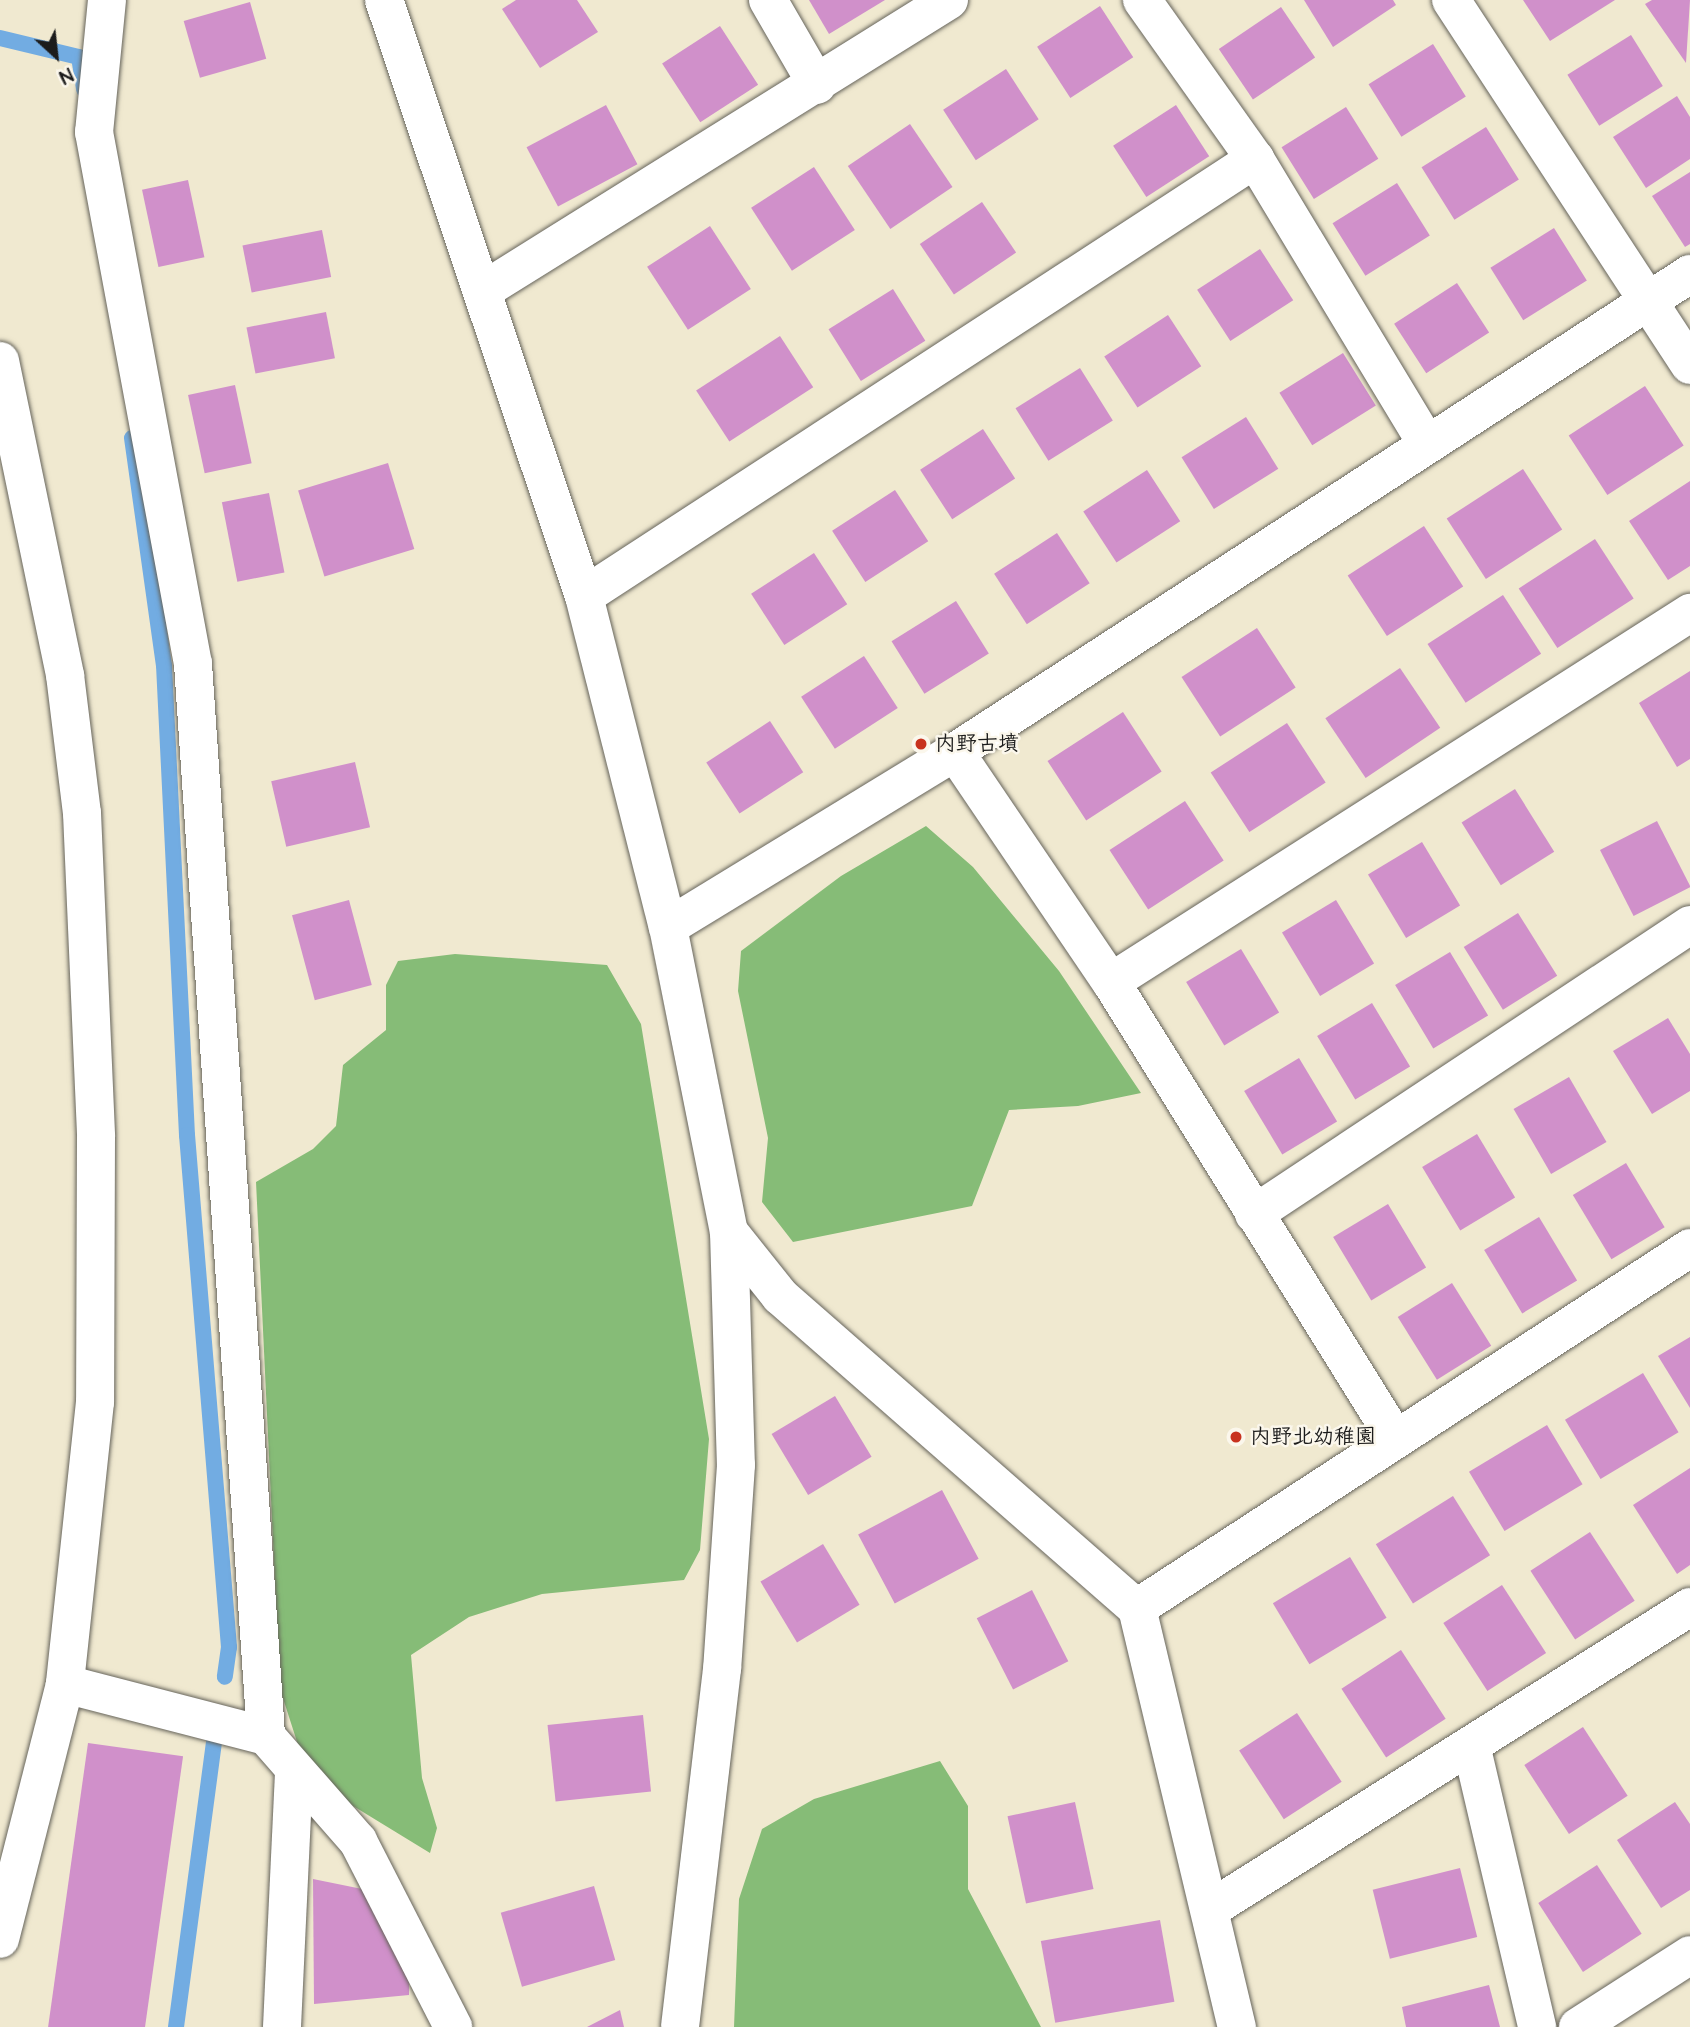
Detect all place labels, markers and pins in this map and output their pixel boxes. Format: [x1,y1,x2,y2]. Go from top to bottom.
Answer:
place label: 内野古墳 [935,731,1019,757]
marker: 内野古墳 [913,736,929,752]
place label: 内野北幼稚園 [1250,1424,1376,1450]
marker: 内野北幼稚園 [1228,1429,1244,1445]

